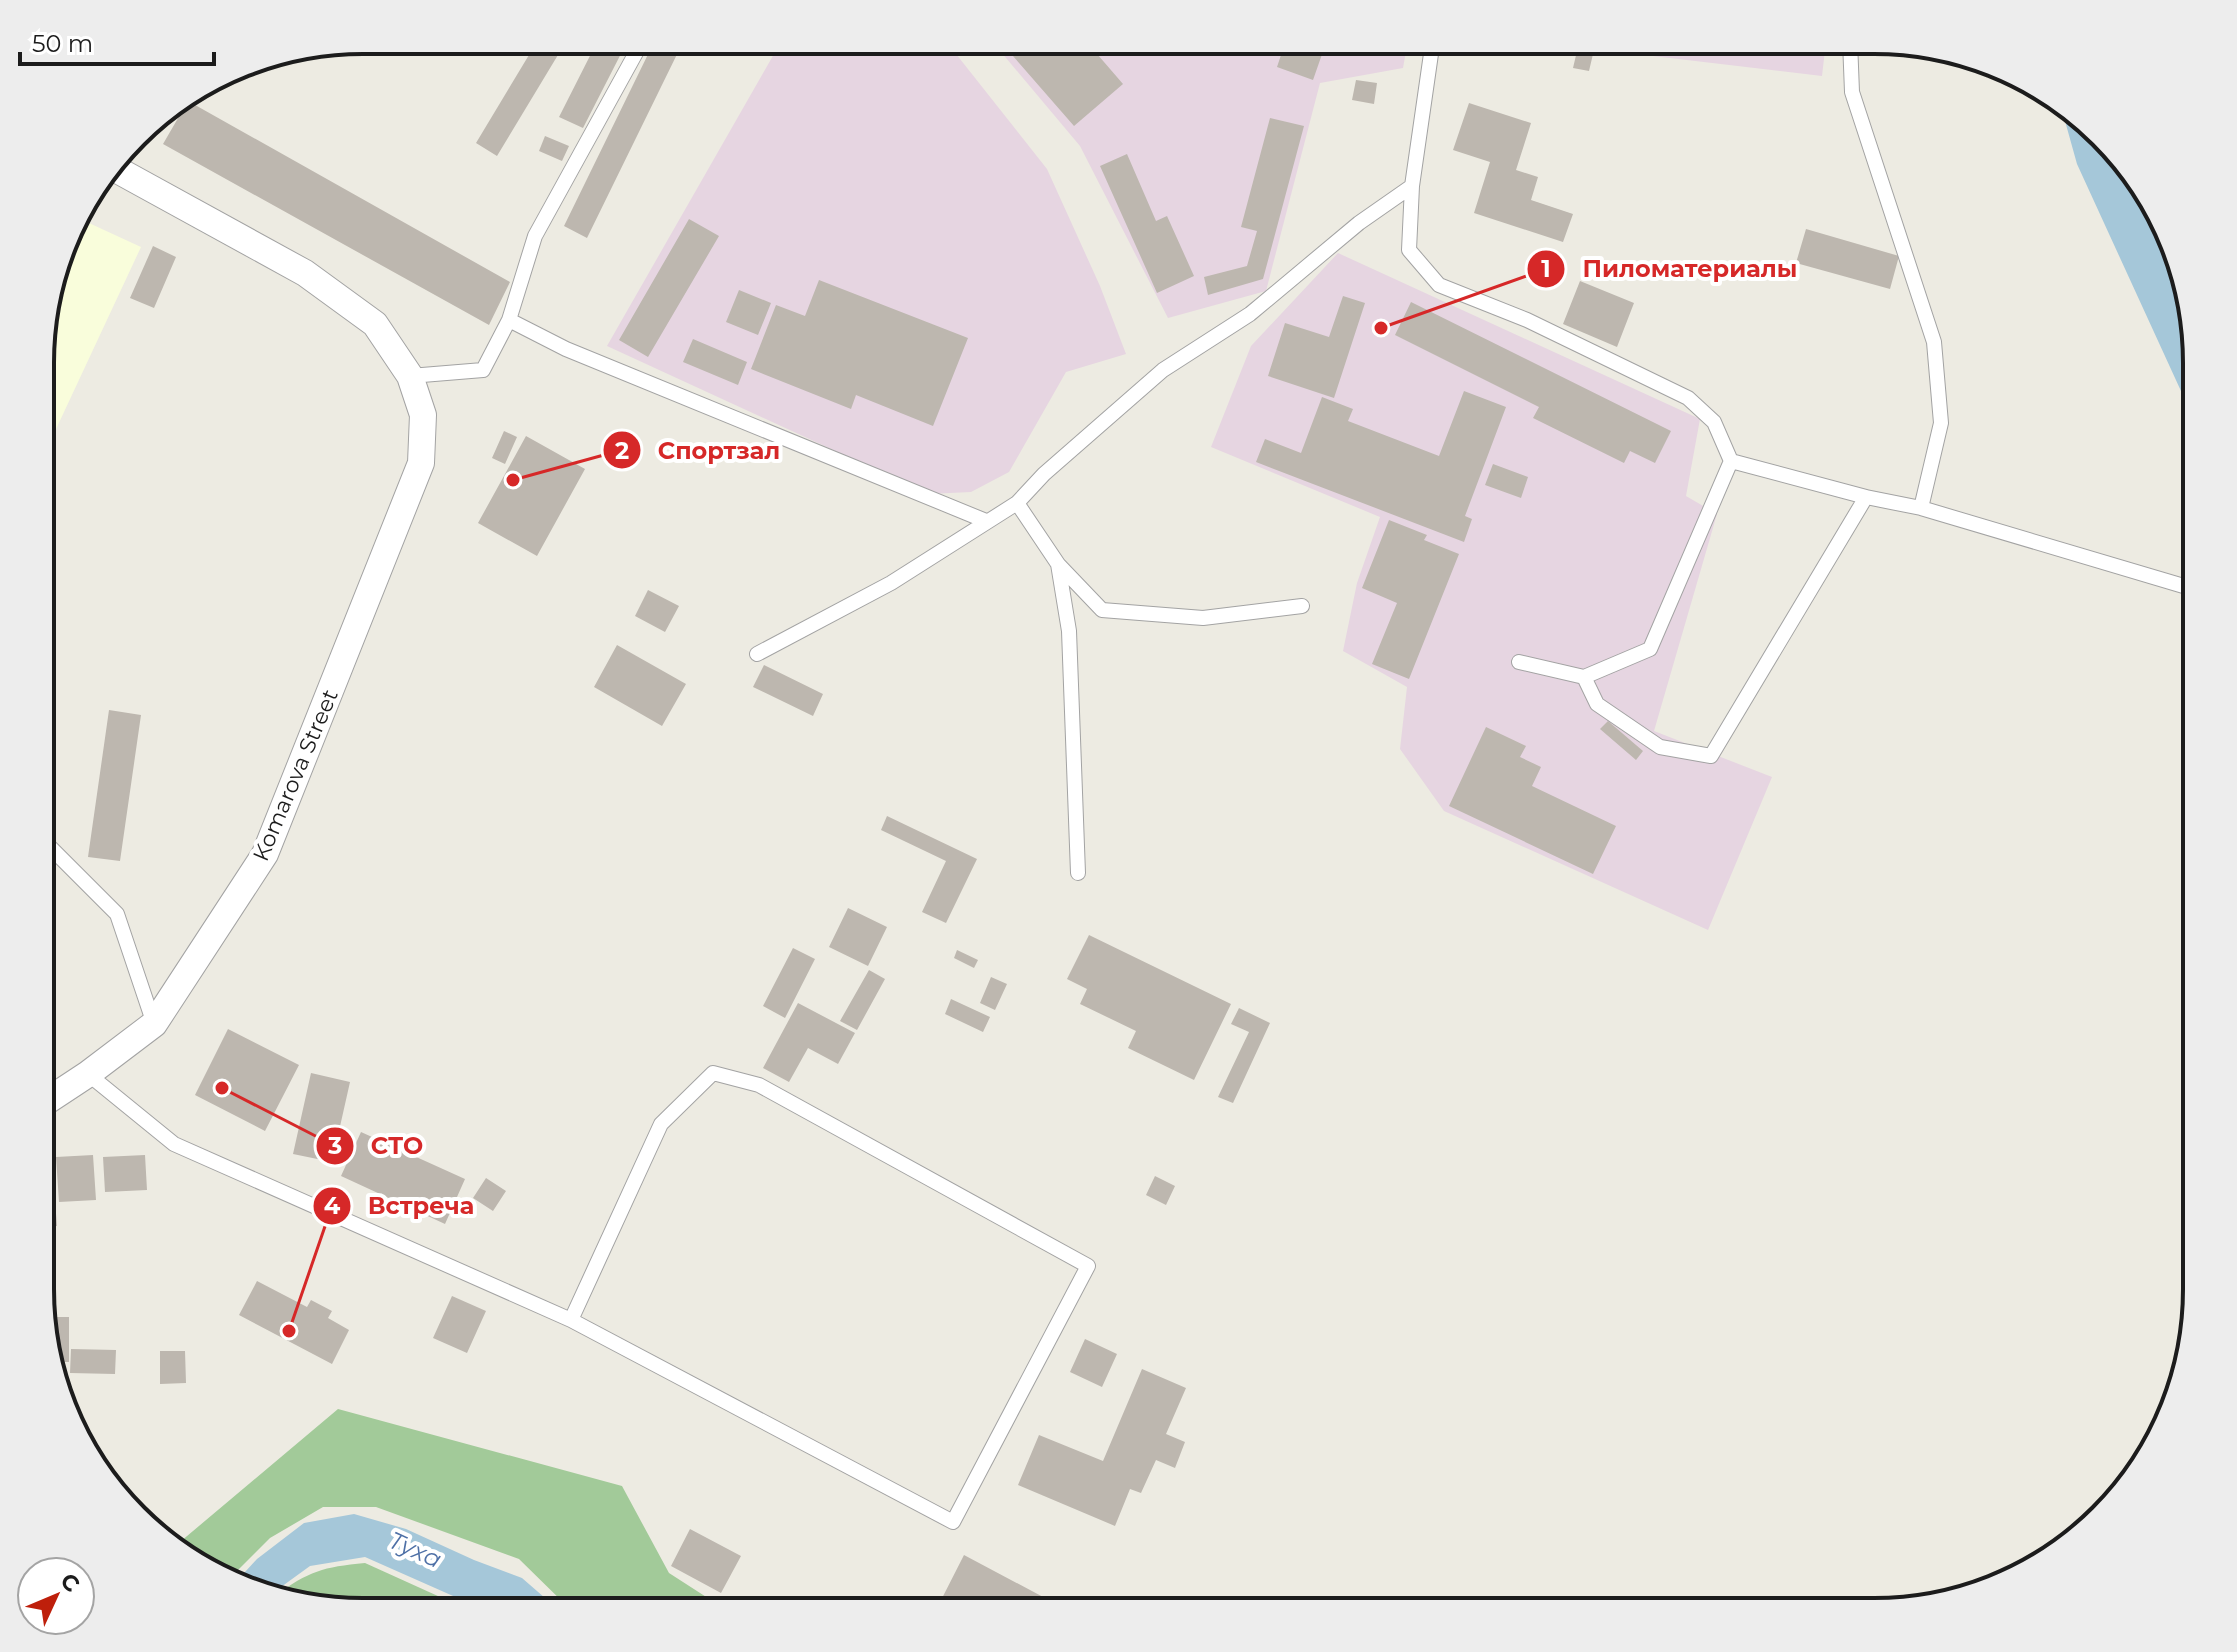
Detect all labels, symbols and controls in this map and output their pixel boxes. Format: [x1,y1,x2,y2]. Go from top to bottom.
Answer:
scale bar [20,16,214,66]
text: 50 m [32,29,93,58]
callout: Пиломатериалы [1526,245,1813,293]
text: 1 [1541,254,1551,283]
text: Пиломатериалы [1583,254,1797,283]
callout: Спортзал [602,426,796,474]
text: 2 [615,436,629,465]
text: Спортзал [658,436,780,465]
street label: Komarova Street [247,685,344,865]
callout: СТО [315,1122,439,1170]
text: 3 [327,1131,342,1160]
text: СТО [371,1131,423,1160]
callout: Встреча [312,1182,491,1230]
text: 4 [324,1191,341,1220]
text: Встреча [368,1191,474,1220]
water label: Туха [384,1525,446,1574]
north arrow [16,1556,96,1636]
text: С [55,1567,85,1598]

